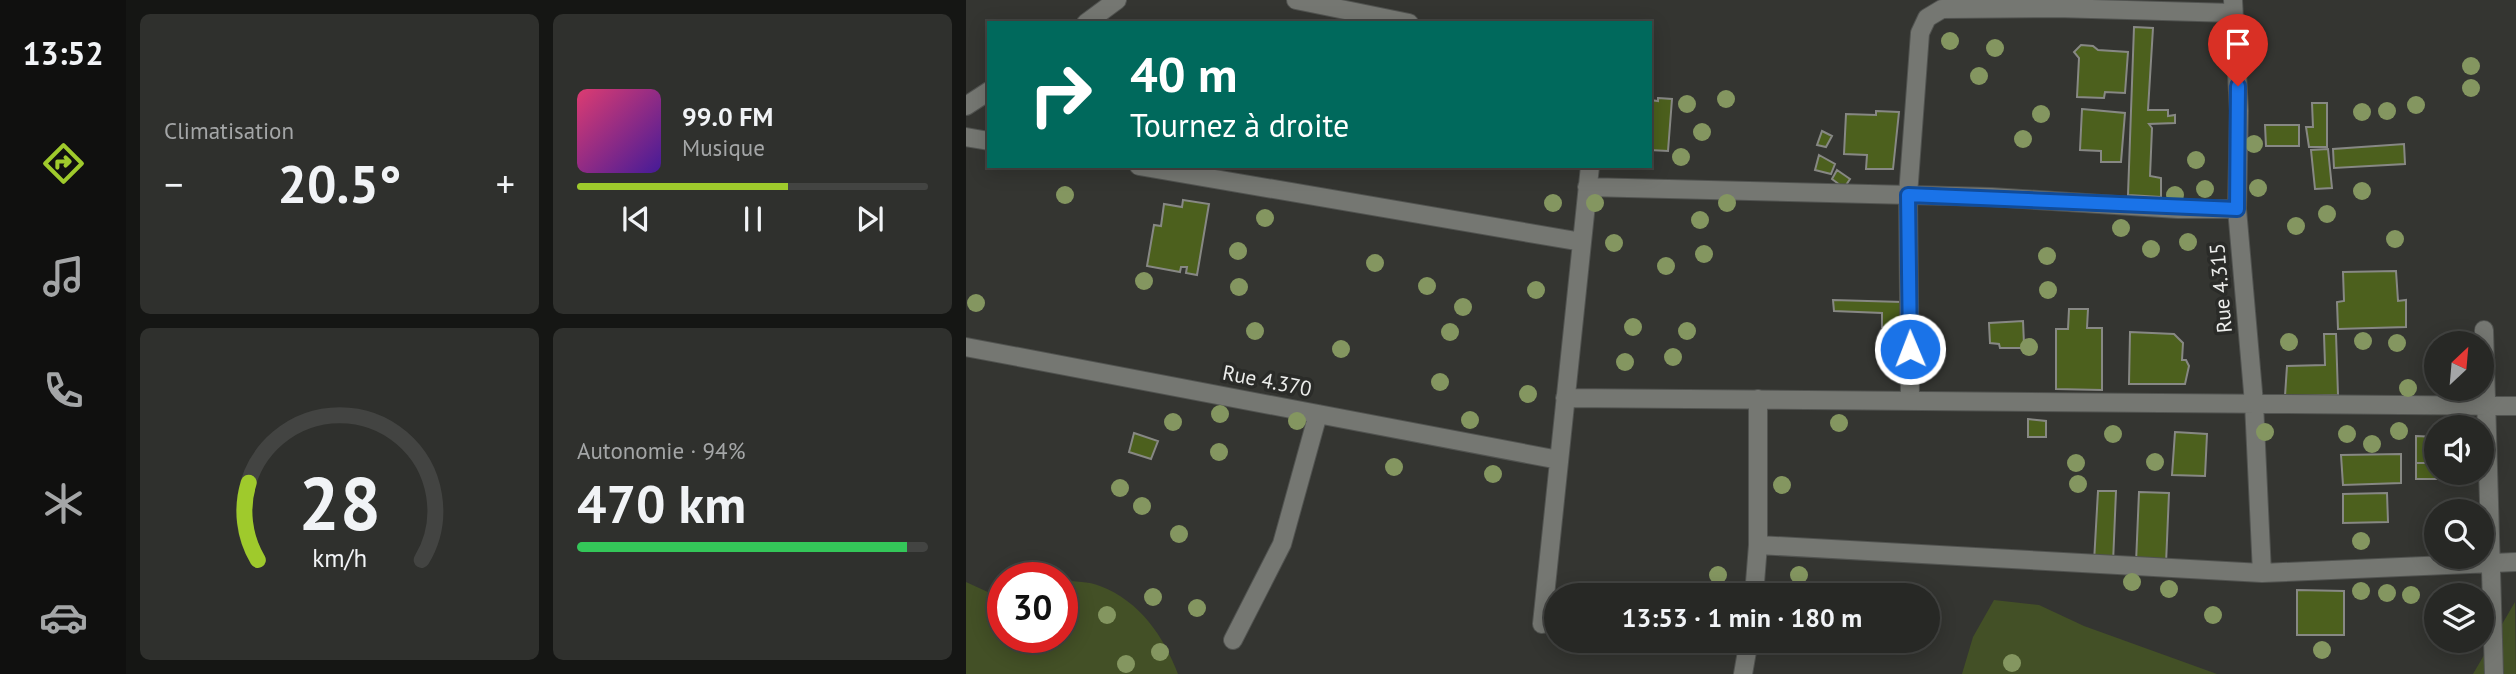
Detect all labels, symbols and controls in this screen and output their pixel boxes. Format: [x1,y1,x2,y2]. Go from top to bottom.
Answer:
pin [2208,14,2268,86]
icon: arrive [2219,25,2257,63]
text: 13:52 [22,32,104,74]
text: 40 m [1130,42,1237,106]
icon: right [1015,49,1106,140]
text: 99.0 FM [682,100,773,133]
text: Tournez à droite [1130,104,1349,146]
text: Climatisation [164,116,294,145]
text: Musique [682,133,765,162]
icon: directions [39,139,88,188]
text: 20.5° [278,150,401,217]
text: − [164,159,183,208]
text: + [496,159,515,208]
icon: previous [617,200,655,238]
icon: pause [734,200,772,238]
icon: next [851,200,889,238]
street label: Rue 4.315 [2203,242,2238,334]
icon: music [39,252,88,301]
position arrow [1873,312,1947,386]
north arrow [2424,331,2494,401]
map controls [2424,331,2494,653]
street label: Rue 4.370 [1220,359,1314,402]
icon: phone [39,366,88,415]
button: sound [2424,415,2494,485]
text: Autonomie · 94% [577,436,745,465]
text: 28 [298,456,381,550]
text: 470 km [577,470,746,537]
icon: climate [39,479,88,528]
button: search [2424,499,2494,569]
text: km/h [312,542,367,574]
speed limit sign: 30 [987,562,1078,653]
button: layers [2424,583,2494,653]
icon: car [39,593,88,642]
text: 13:53 · 1 min · 180 m [1622,601,1862,634]

